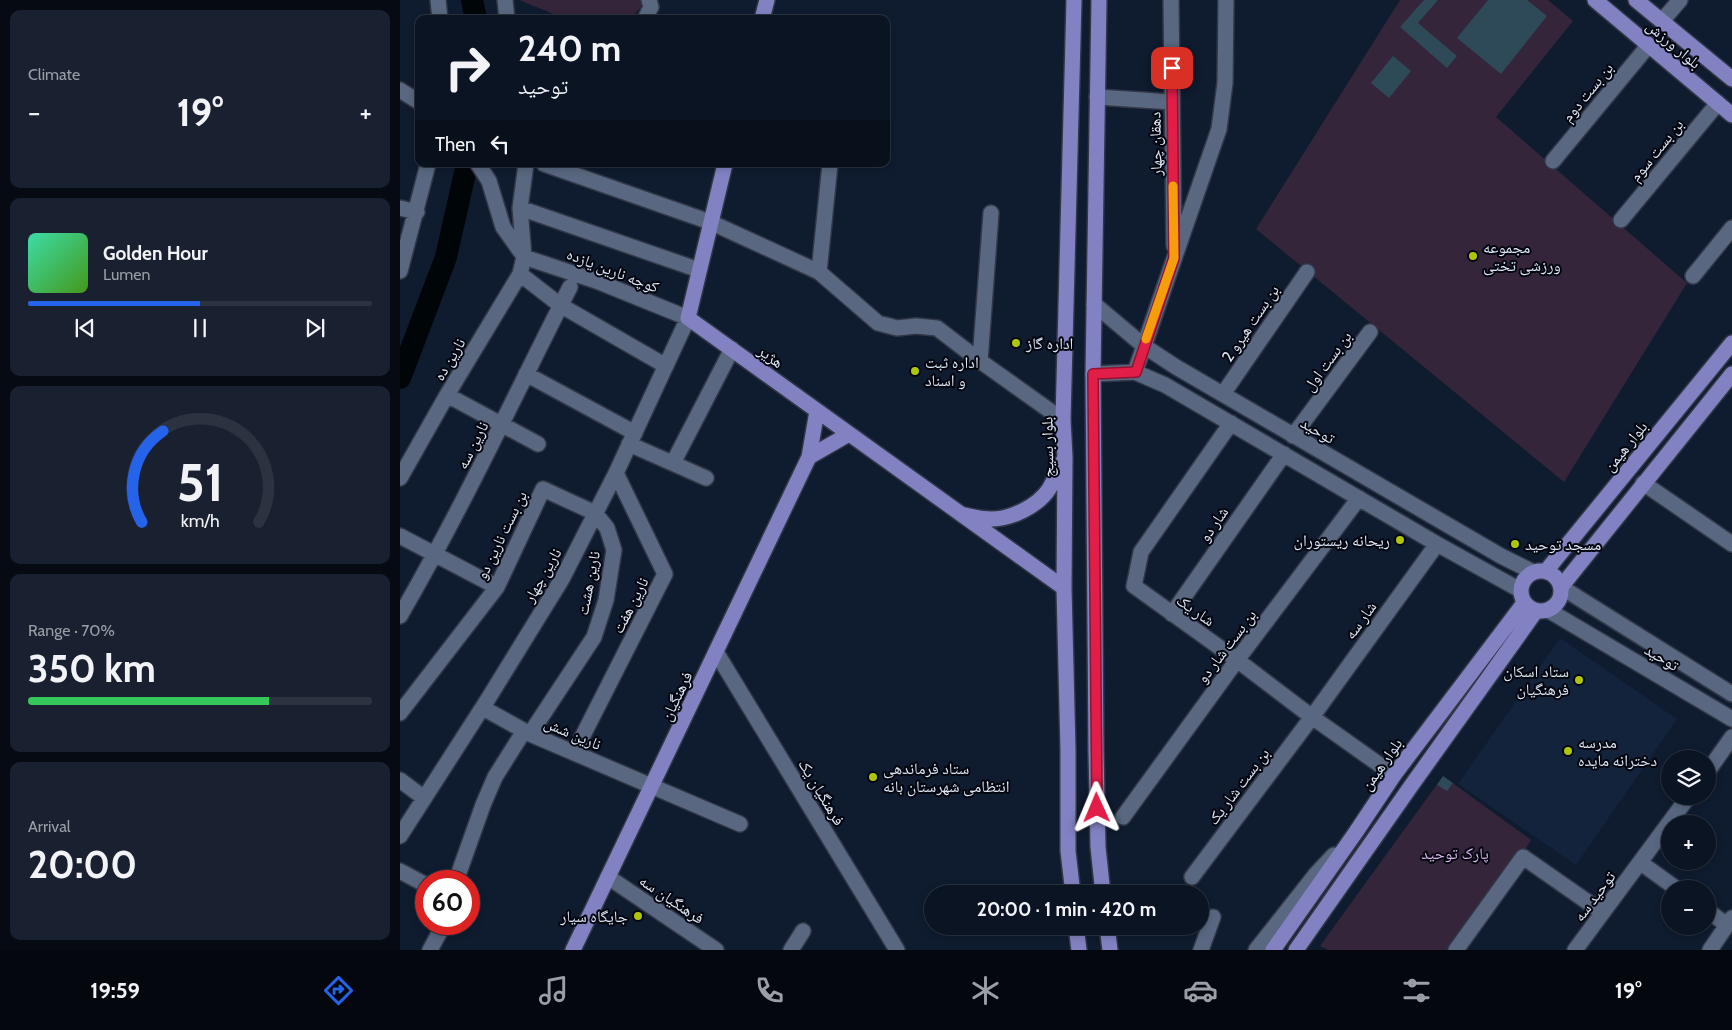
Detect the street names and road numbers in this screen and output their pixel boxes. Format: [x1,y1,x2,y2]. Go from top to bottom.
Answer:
street label: بلوار ورزش [1642,16,1705,73]
street label: بن بست دوم [1558,59,1618,127]
street label: دهقان چهار [1145,112,1167,177]
street label: بن بست سوم [1625,115,1688,186]
street label: کوچه نارین یازده [564,244,662,298]
street label: بن بست هیرو 2 [1218,281,1284,366]
street label: بن بست اول [1299,327,1356,396]
street label: نارین ده [429,335,470,384]
street label: هژیر [754,340,787,372]
street label: توحید [1297,413,1339,448]
street label: بلوار بسیج [1037,416,1059,478]
street label: بلوار هیمن [1599,417,1652,476]
street label: نارین سه [452,418,493,473]
street label: بن بست نارین دو [472,488,532,583]
street label: شار دو [1195,503,1232,545]
street label: نارین چهار [519,545,566,607]
street label: نارین هشت [573,549,605,617]
street label: نارین هفت [608,574,654,637]
street label: شار یک [1173,591,1218,630]
street label: شار سه [1340,598,1380,643]
street label: بن بست شار دو [1192,606,1261,688]
street label: توحید [1641,640,1683,675]
street label: فرهنگیان [656,668,697,724]
street label: نارین شش [541,713,604,755]
street label: بلوار هیمن [1357,735,1407,795]
street label: بن بست شار یک [1203,744,1274,829]
street label: فرهنگیان یک [794,756,849,829]
street label: توحید سه [1569,867,1620,925]
street label: فرهنگیان سه [635,871,708,929]

